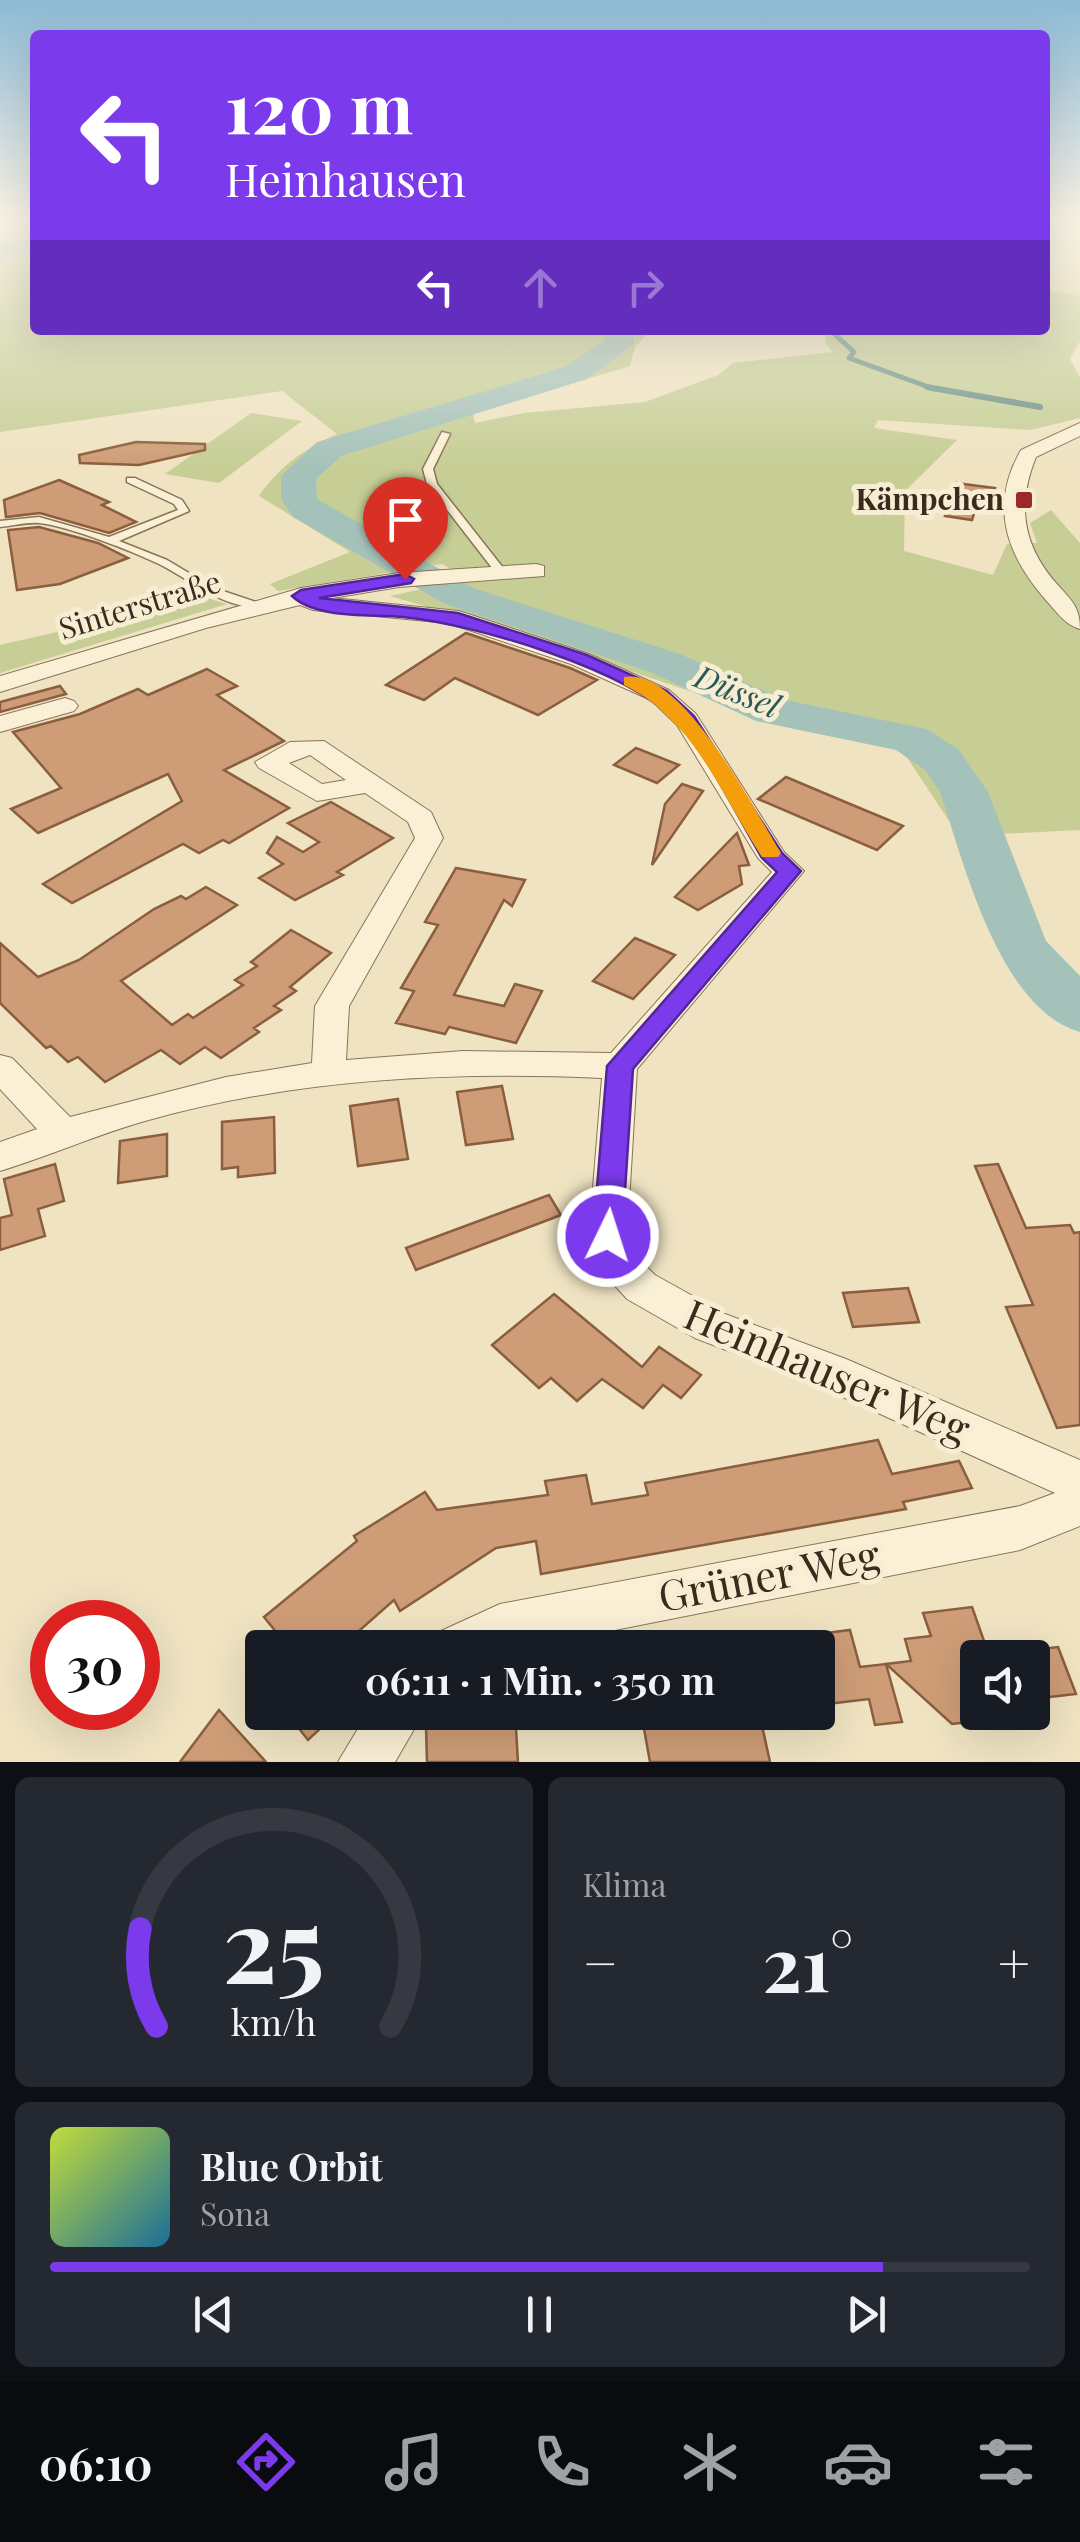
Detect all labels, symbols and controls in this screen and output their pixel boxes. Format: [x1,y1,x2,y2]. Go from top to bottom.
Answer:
text: 120 m [225,58,413,152]
icon: left [60,70,190,200]
text: Heinhausen [225,148,466,208]
icon: left [408,260,463,315]
icon: ahead [513,260,568,315]
icon: right [618,260,673,315]
pin [363,477,448,580]
place label: Kämpchen [855,478,1005,518]
marker: Kämpchen [1013,489,1035,511]
icon: arrive [378,492,433,547]
street label: Sinterstraße [54,561,225,648]
water label: Düssel [688,653,788,727]
position arrow [556,1184,660,1288]
street label: Heinhauser Weg [676,1285,979,1456]
street label: Grüner Weg [653,1525,884,1623]
speed limit sign: 30 [30,1600,160,1730]
map controls [960,1640,1050,1730]
button: sound [960,1640,1050,1730]
text: 06:11 · 1 Min. · 350 m [365,1654,715,1705]
text: Klima [583,1862,666,1905]
text: 25 [223,1871,325,2010]
text: 21° [762,1911,853,2011]
text: − [583,1924,618,1998]
text: + [998,1924,1030,1998]
text: km/h [231,1997,317,2045]
text: Blue Orbit [200,2140,383,2191]
text: Sona [200,2191,270,2234]
icon: previous [186,2287,241,2342]
icon: pause [512,2287,567,2342]
icon: next [839,2287,894,2342]
icon: directions [231,2427,301,2497]
icon: music [379,2427,449,2497]
icon: phone [527,2427,597,2497]
icon: climate [675,2427,745,2497]
icon: car [823,2427,893,2497]
icon: filters [971,2427,1041,2497]
text: 06:10 [39,2432,153,2492]

